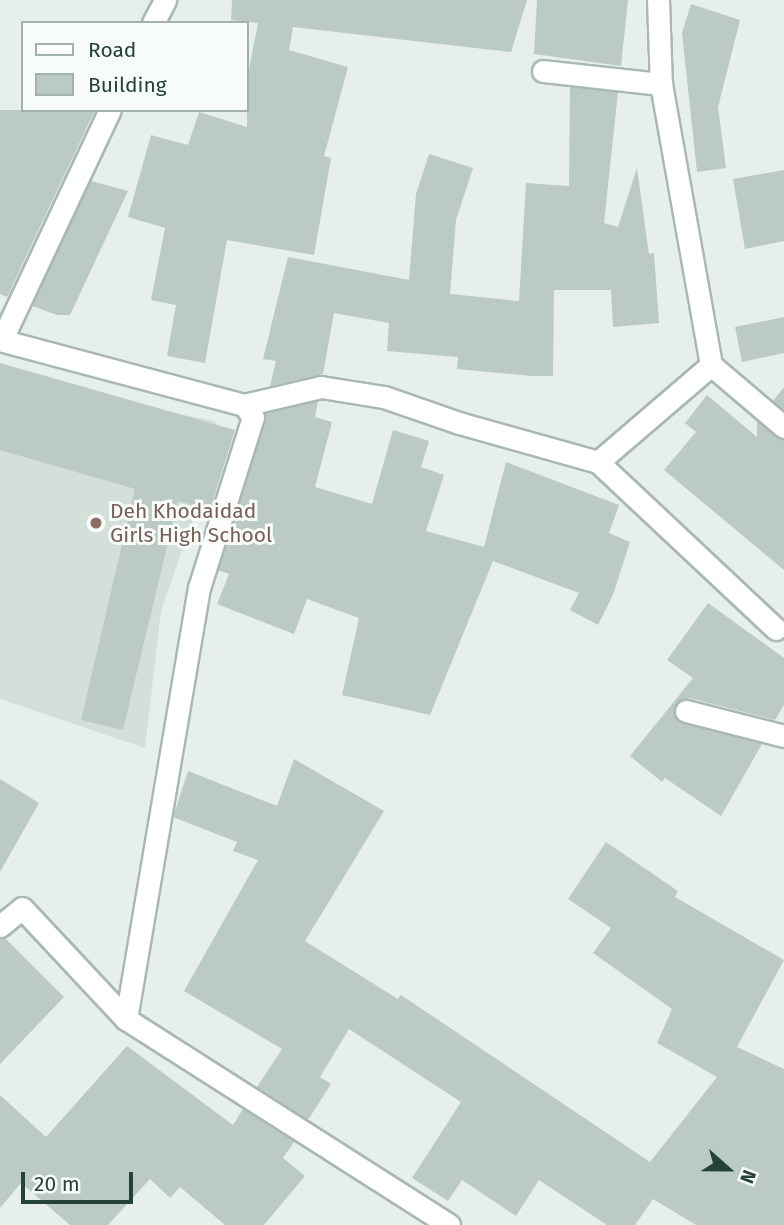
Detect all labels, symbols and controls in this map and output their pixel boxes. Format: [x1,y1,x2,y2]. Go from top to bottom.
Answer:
legend [21,21,248,112]
text: Road [88,37,136,63]
text: Building [88,72,167,98]
place label: Deh Khodaidad Girls High School [110,498,272,548]
marker: Deh Khodaidad Girls High School [88,515,104,531]
north arrow [693,1134,763,1204]
scale bar [24,1158,136,1202]
text: N [735,1167,761,1187]
text: 20 m [34,1171,80,1197]

